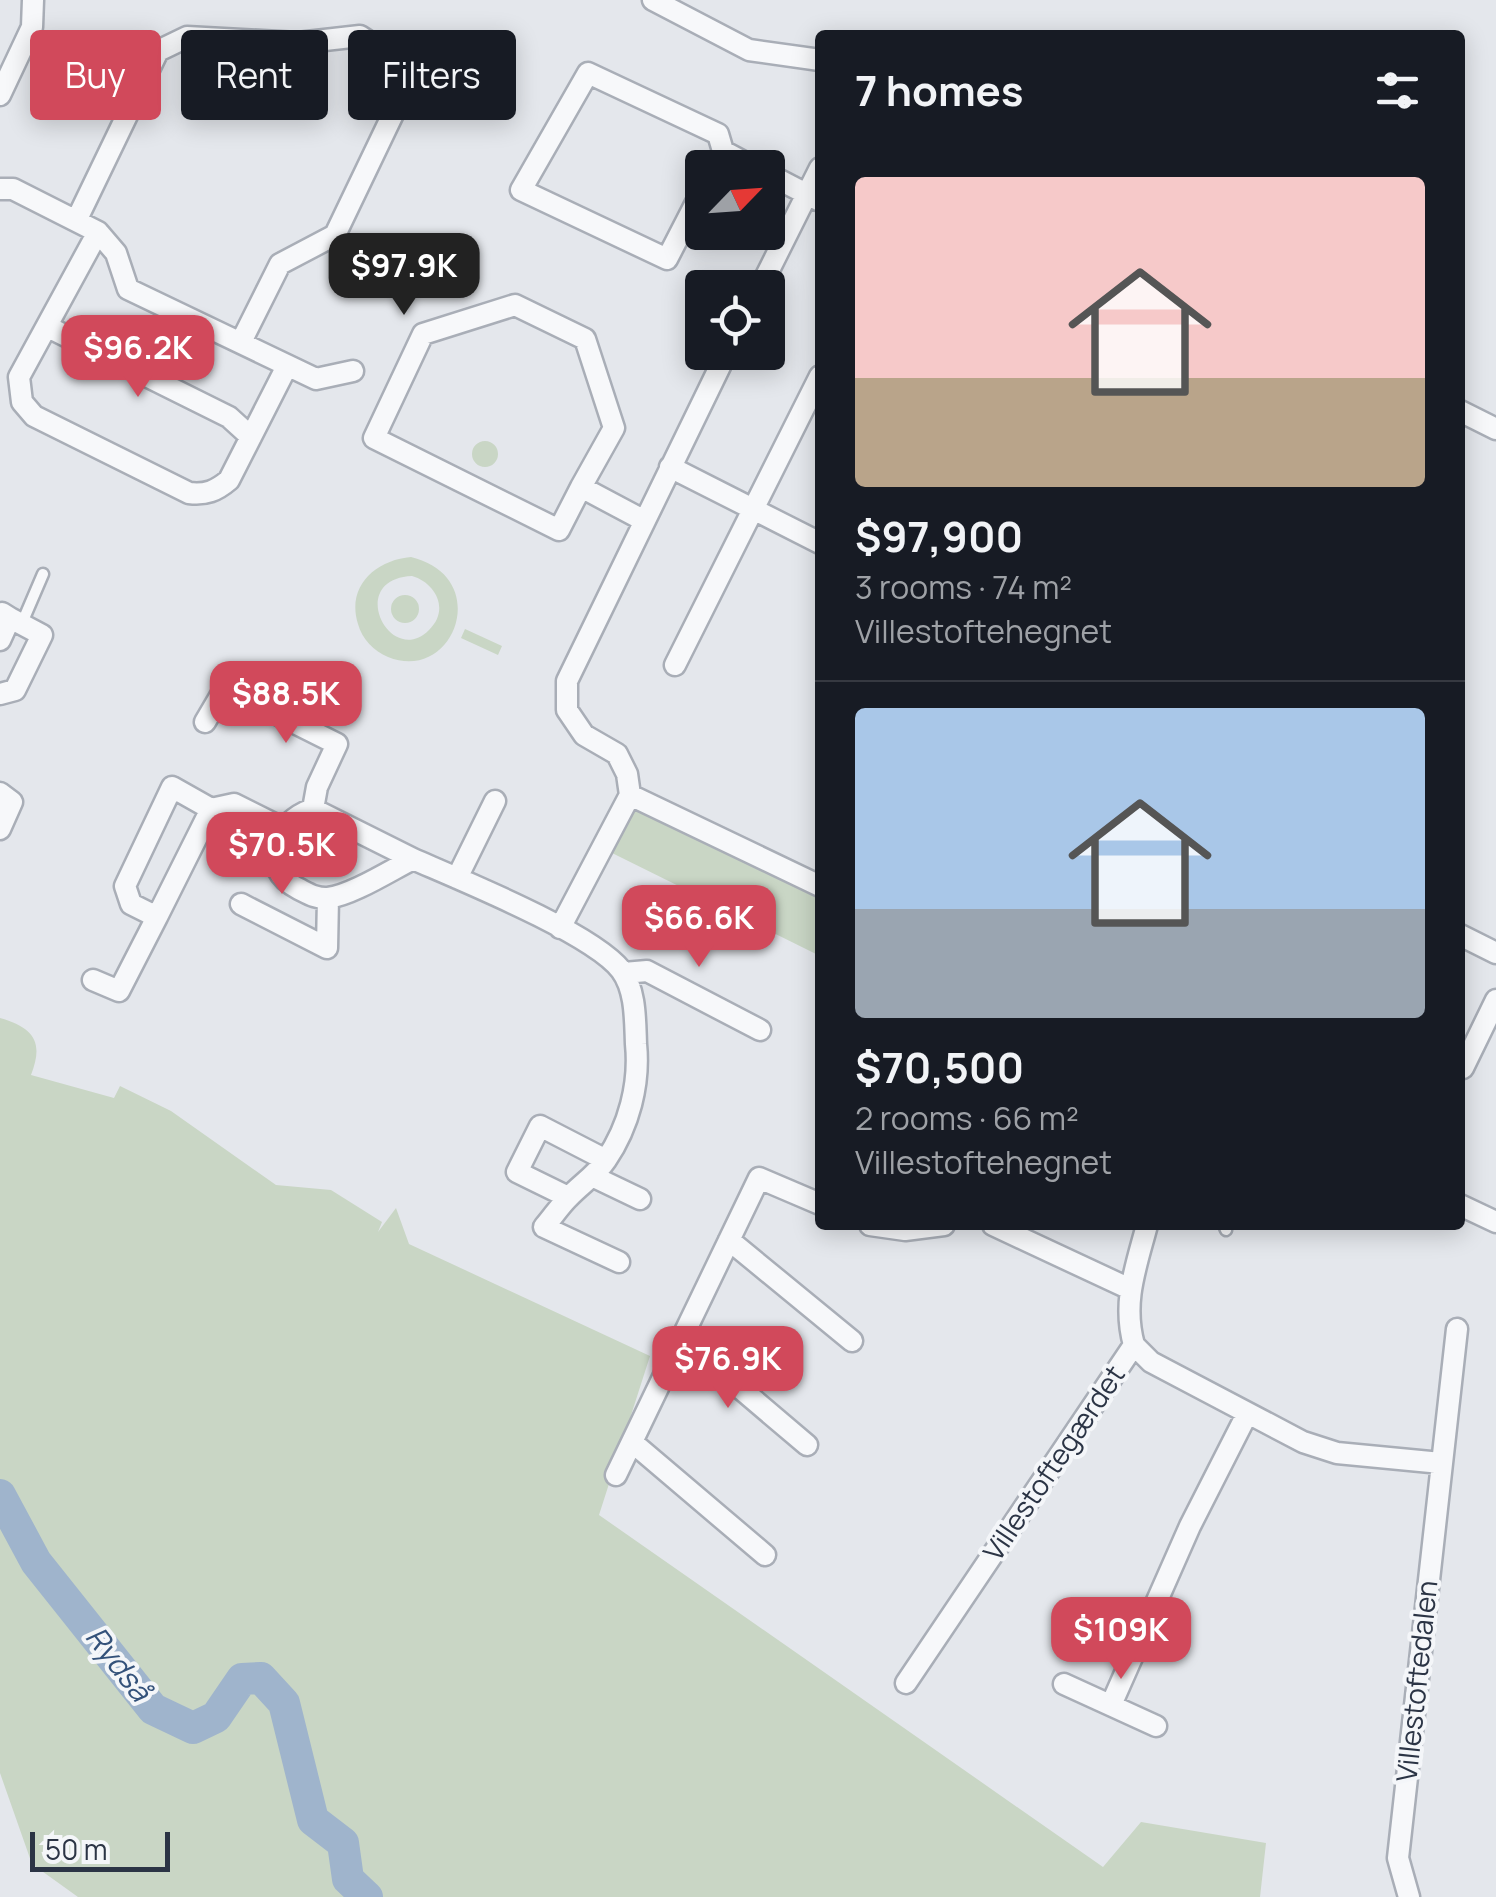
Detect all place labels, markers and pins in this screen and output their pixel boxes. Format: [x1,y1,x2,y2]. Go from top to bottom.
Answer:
pin: $97.9K [323,233,485,318]
pin: $96.2K [57,315,219,400]
pin: $88.5K [205,661,367,746]
pin: $70.5K [201,812,363,897]
pin: $66.6K [618,885,780,970]
pin: $76.9K [647,1326,809,1411]
pin: $109K [1051,1597,1191,1682]

